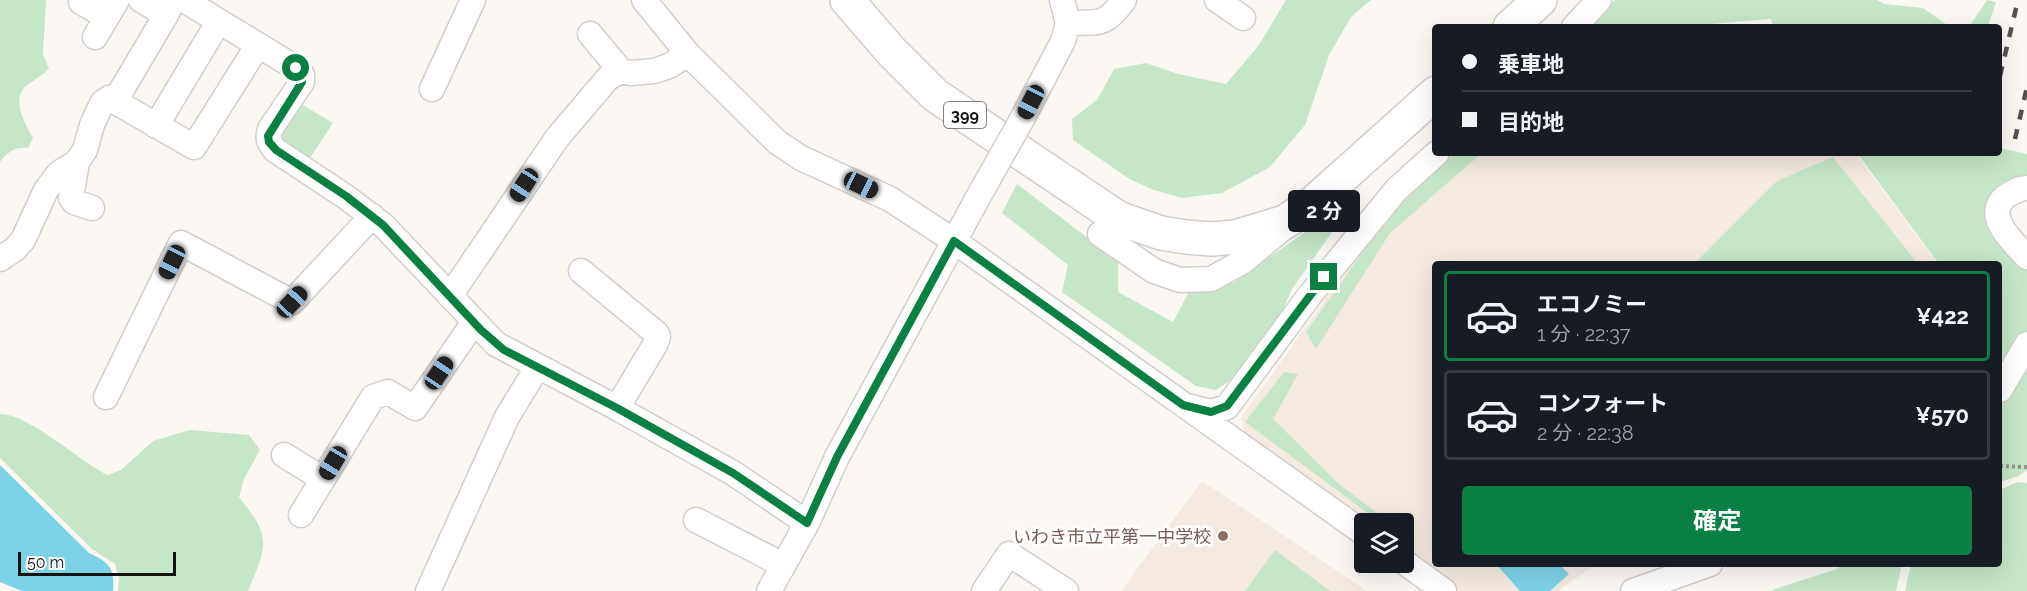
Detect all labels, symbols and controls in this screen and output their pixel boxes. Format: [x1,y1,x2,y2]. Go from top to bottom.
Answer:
text: 乗車地 [1498,51,1564,77]
route start [282,54,309,81]
car [1015,82,1047,122]
road number: 399 [944,102,986,128]
text: 目的地 [1498,109,1564,135]
car [507,165,541,205]
car [841,169,881,201]
callout: 2 分 [1288,190,1360,232]
text: 2 分 [1306,199,1342,223]
car [156,242,188,282]
route end [1310,263,1337,290]
car [273,283,311,321]
icon: car [1465,289,1519,343]
text: エコノミー [1537,291,1647,317]
text: ¥422 [1916,303,1969,329]
text: 1 分 · 22:37 [1537,322,1631,346]
car [421,353,457,393]
icon: car [1465,388,1519,442]
text: コンフォート [1537,390,1668,416]
text: ¥570 [1915,402,1969,428]
text: 2 分 · 22:38 [1537,421,1634,445]
car [316,443,350,483]
button: 確定 [1462,486,1972,555]
map controls [1354,513,1414,573]
button: layers [1354,513,1414,573]
place label: いわき市立平第一中学校 [1013,526,1211,547]
marker: いわき市立平第一中学校 [1216,529,1230,543]
scale bar [18,549,176,576]
text: 50 m [27,553,64,572]

